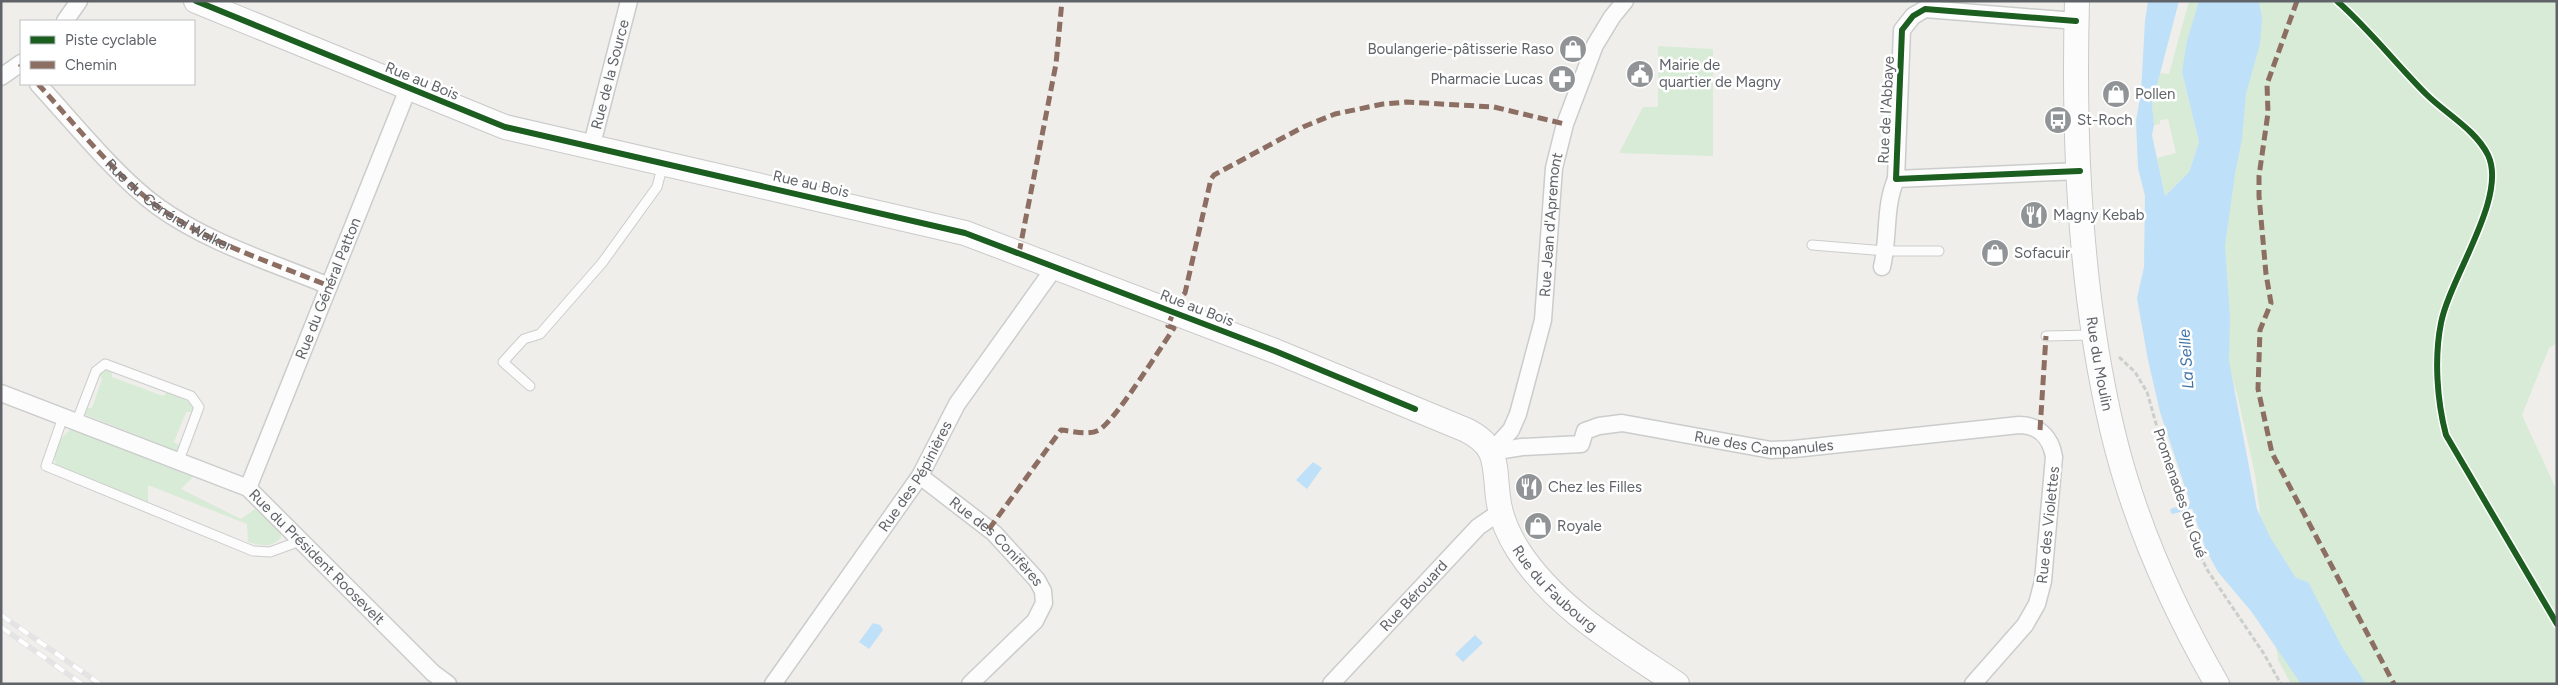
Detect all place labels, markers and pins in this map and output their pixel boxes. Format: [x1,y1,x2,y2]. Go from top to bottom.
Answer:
shop icon: Boulangerie-pâtisserie Raso [1558,34,1588,64]
place label: Boulangerie-pâtisserie Raso [1367,40,1554,58]
place label: Mairie de quartier de Magny [1659,56,1781,91]
public building icon: Mairie de quartier de Magny [1625,59,1655,89]
pharmacy icon: Pharmacie Lucas [1547,64,1577,94]
place label: Pharmacie Lucas [1430,70,1543,88]
shop icon: Pollen [2101,79,2131,109]
place label: Pollen [2135,85,2175,103]
bus stop icon: St-Roch [2043,105,2073,135]
place label: St-Roch [2077,111,2133,129]
restaurant icon: Magny Kebab [2019,200,2049,230]
place label: Magny Kebab [2053,206,2145,224]
shop icon: Sofacuir [1980,238,2010,268]
place label: Sofacuir [2014,244,2070,262]
restaurant icon: Chez les Filles [1514,472,1544,502]
place label: Chez les Filles [1548,478,1642,496]
shop icon: Royale [1523,511,1553,541]
place label: Royale [1557,517,1602,535]

